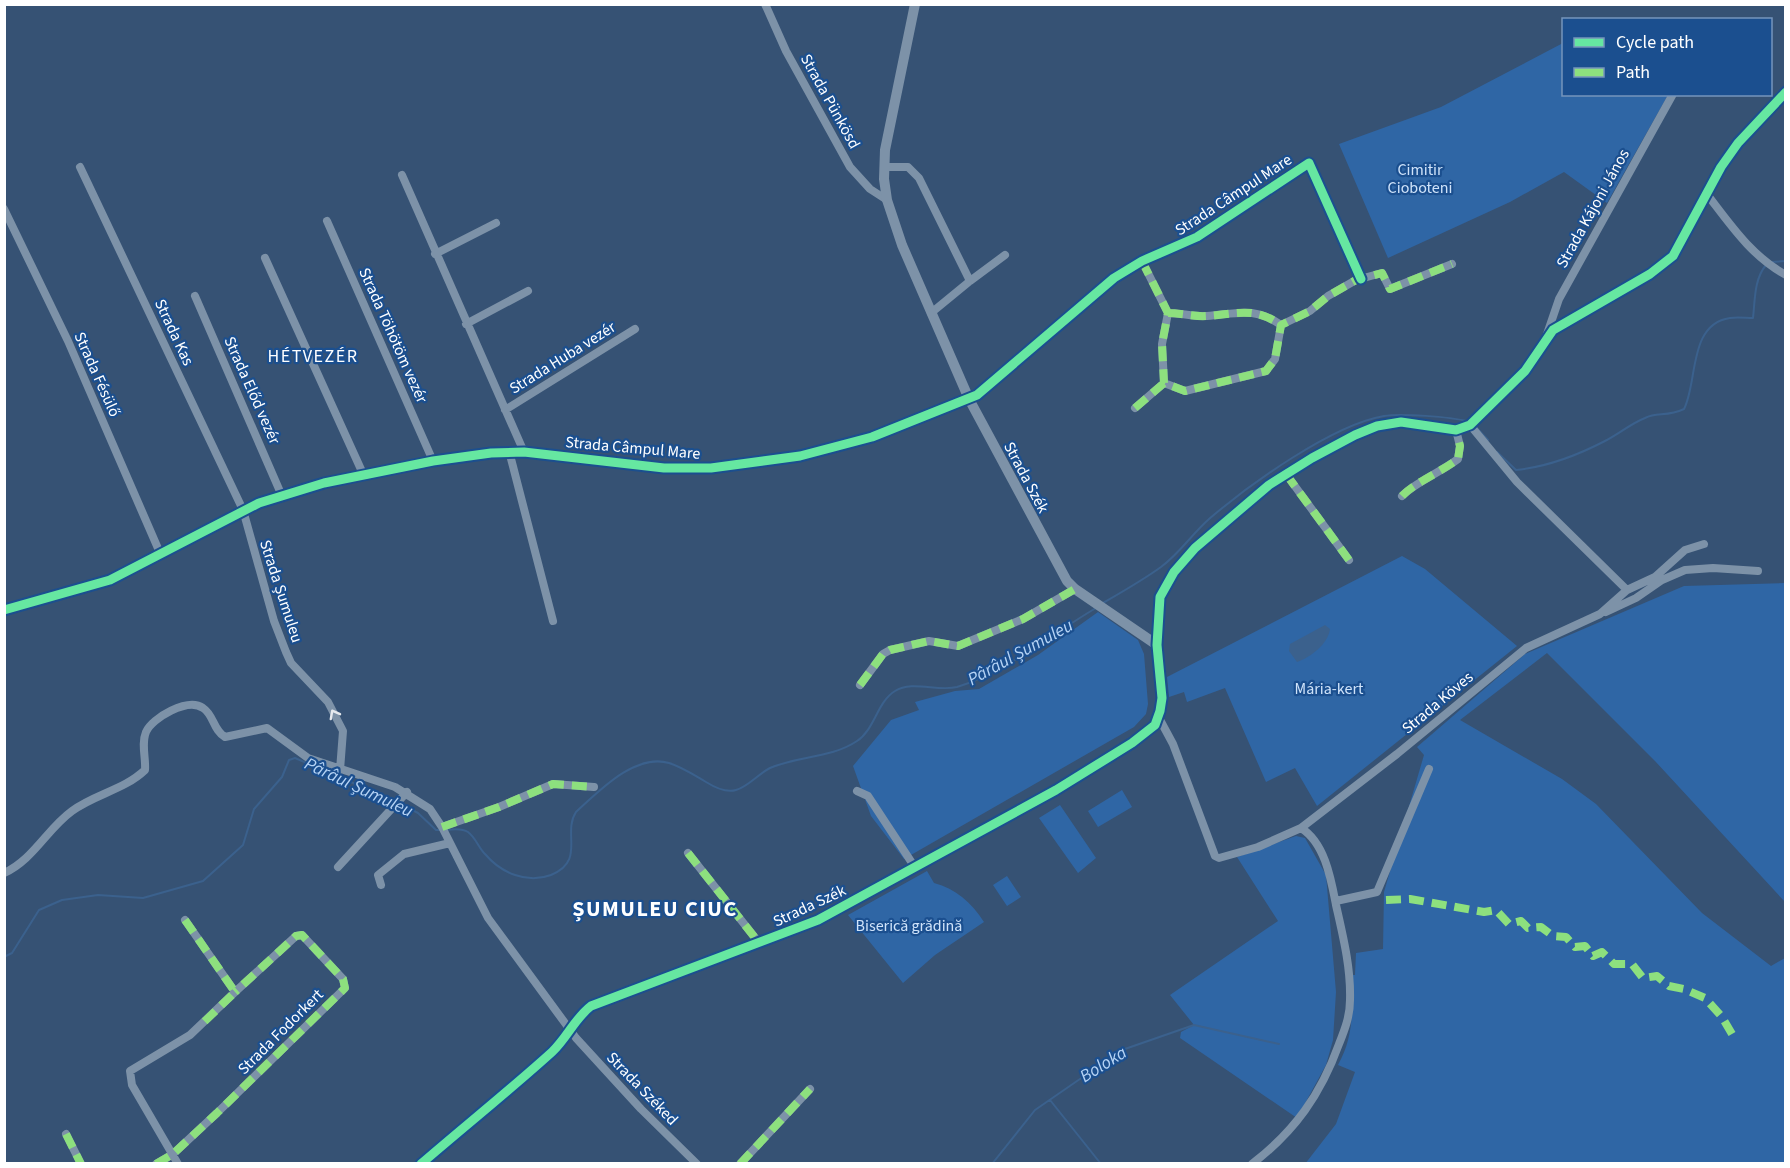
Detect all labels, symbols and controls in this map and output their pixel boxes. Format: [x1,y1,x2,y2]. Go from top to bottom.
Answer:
legend [1562,18,1772,96]
text: Cycle path [1616,30,1694,55]
street label: Strada Pünkösd [795,50,865,153]
text: Path [1616,60,1650,85]
street label: Strada Kájoni János [1551,145,1635,272]
street label: Strada Câmpul Mare [1171,149,1296,241]
park label: Cimitir Cioboteni [1388,159,1452,199]
street label: Strada Töhötöm vezér [353,264,433,407]
street label: Strada Kas [149,296,199,370]
street label: Strada Huba vezér [505,316,620,399]
street label: Strada Fésülő [69,328,126,420]
street label: Strada Előd vezér [219,333,286,448]
district label: HÉTVEZÉR [267,344,359,369]
street label: Strada Câmpul Mare [565,431,701,465]
street label: Strada Szék [998,438,1054,517]
street label: Strada Șumuleu [254,537,308,646]
water label: Pârâul Șumuleu [963,613,1078,692]
street label: Strada Köves [1397,666,1478,739]
park label: Mária-kert [1295,678,1364,700]
one-way arrow [330,710,341,720]
water label: Pârâul Șumuleu [300,751,417,824]
street label: Strada Szék [769,879,849,932]
district label: ȘUMULEU CIUC [572,893,738,925]
park label: Biserică grădină [856,915,962,937]
street label: Strada Fodorkert [233,984,329,1079]
water label: Boloka [1075,1040,1132,1089]
street label: Strada Széked [602,1047,683,1130]

